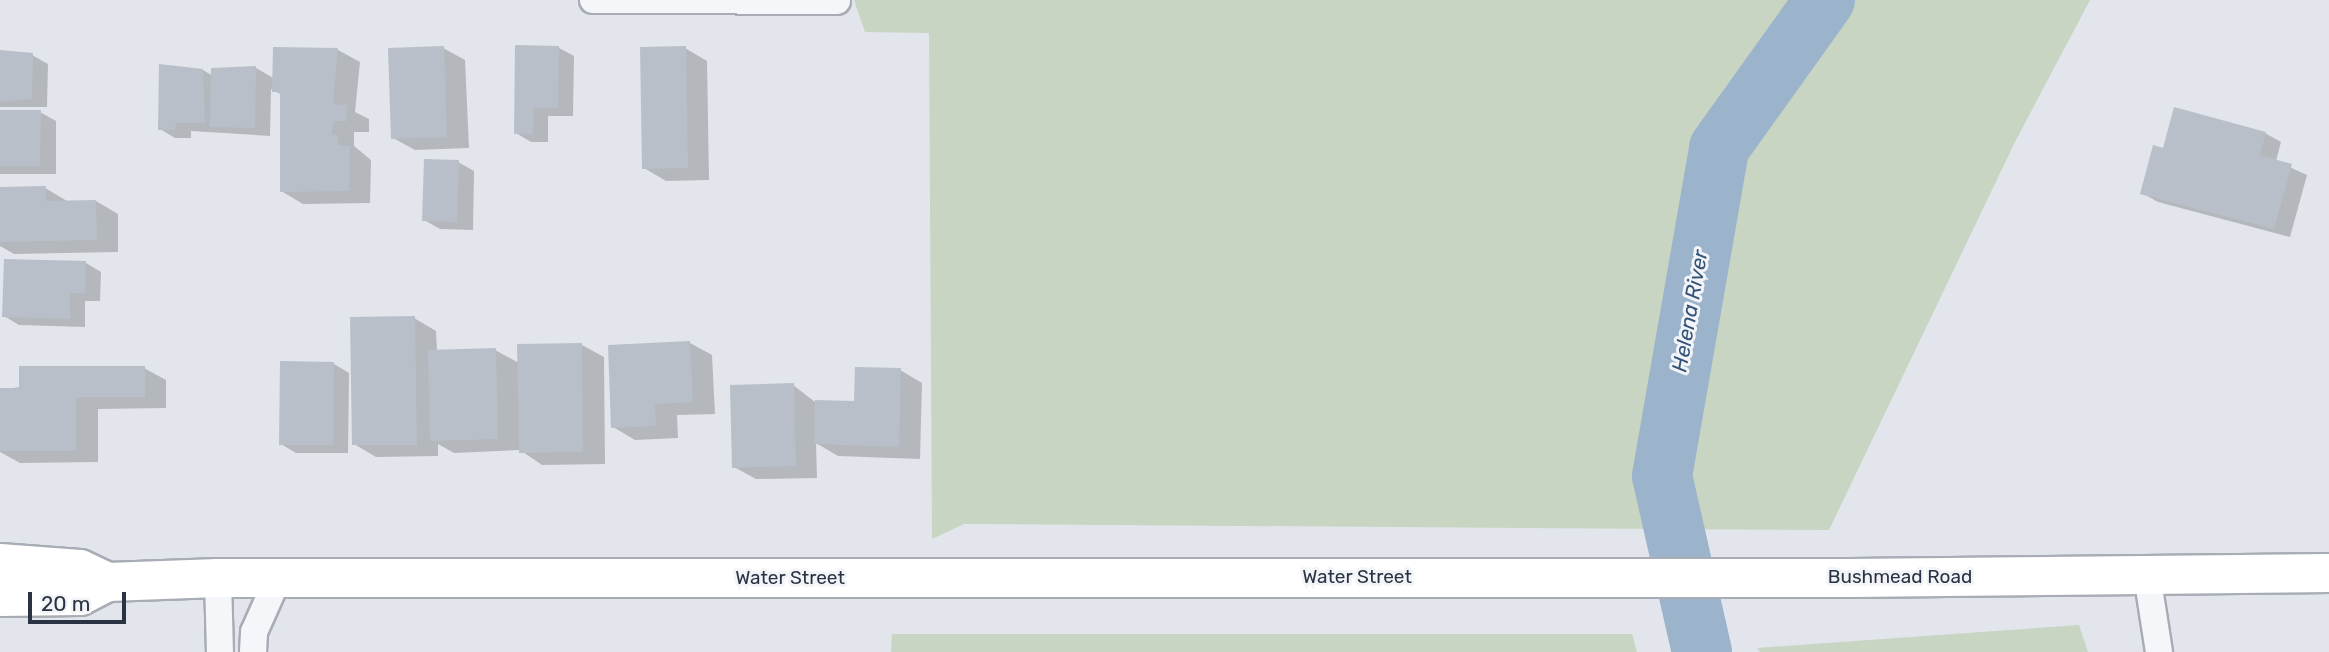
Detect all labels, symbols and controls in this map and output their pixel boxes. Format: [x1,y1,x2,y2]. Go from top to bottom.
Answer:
water label: Helena River [1667,248,1713,374]
street label: Water Street [1302,566,1412,588]
street label: Bushmead Road [1828,566,1972,588]
street label: Water Street [735,567,845,589]
scale bar [32,578,130,622]
text: 20 m [41,591,90,616]

